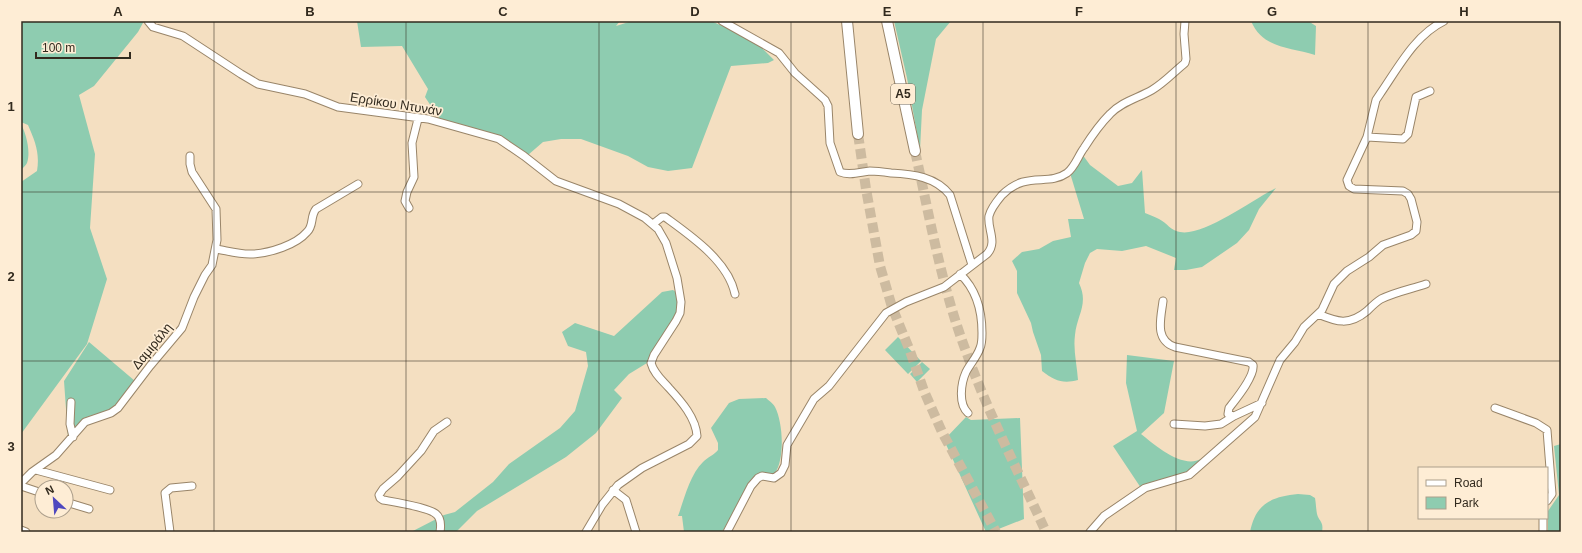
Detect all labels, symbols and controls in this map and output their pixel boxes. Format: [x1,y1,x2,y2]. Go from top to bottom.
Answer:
text: A [113,4,123,19]
text: B [305,4,315,19]
text: C [498,4,508,19]
text: D [690,4,700,19]
text: E [883,4,892,19]
text: F [1075,4,1083,19]
text: G [1267,4,1277,19]
text: H [1459,4,1469,19]
scale bar [36,34,130,60]
text: 100 m [42,41,75,55]
road number: Α5 [891,84,915,104]
street label: Ερρίκου Ντυνάν [349,89,443,119]
text: 1 [7,99,15,114]
text: 2 [7,269,15,284]
street label: Δαμιράλη [129,320,175,372]
text: 3 [7,439,15,454]
legend [1418,467,1548,519]
text: Road [1454,476,1483,490]
north arrow [34,479,74,519]
text: N [43,483,56,497]
text: Park [1454,496,1480,510]

